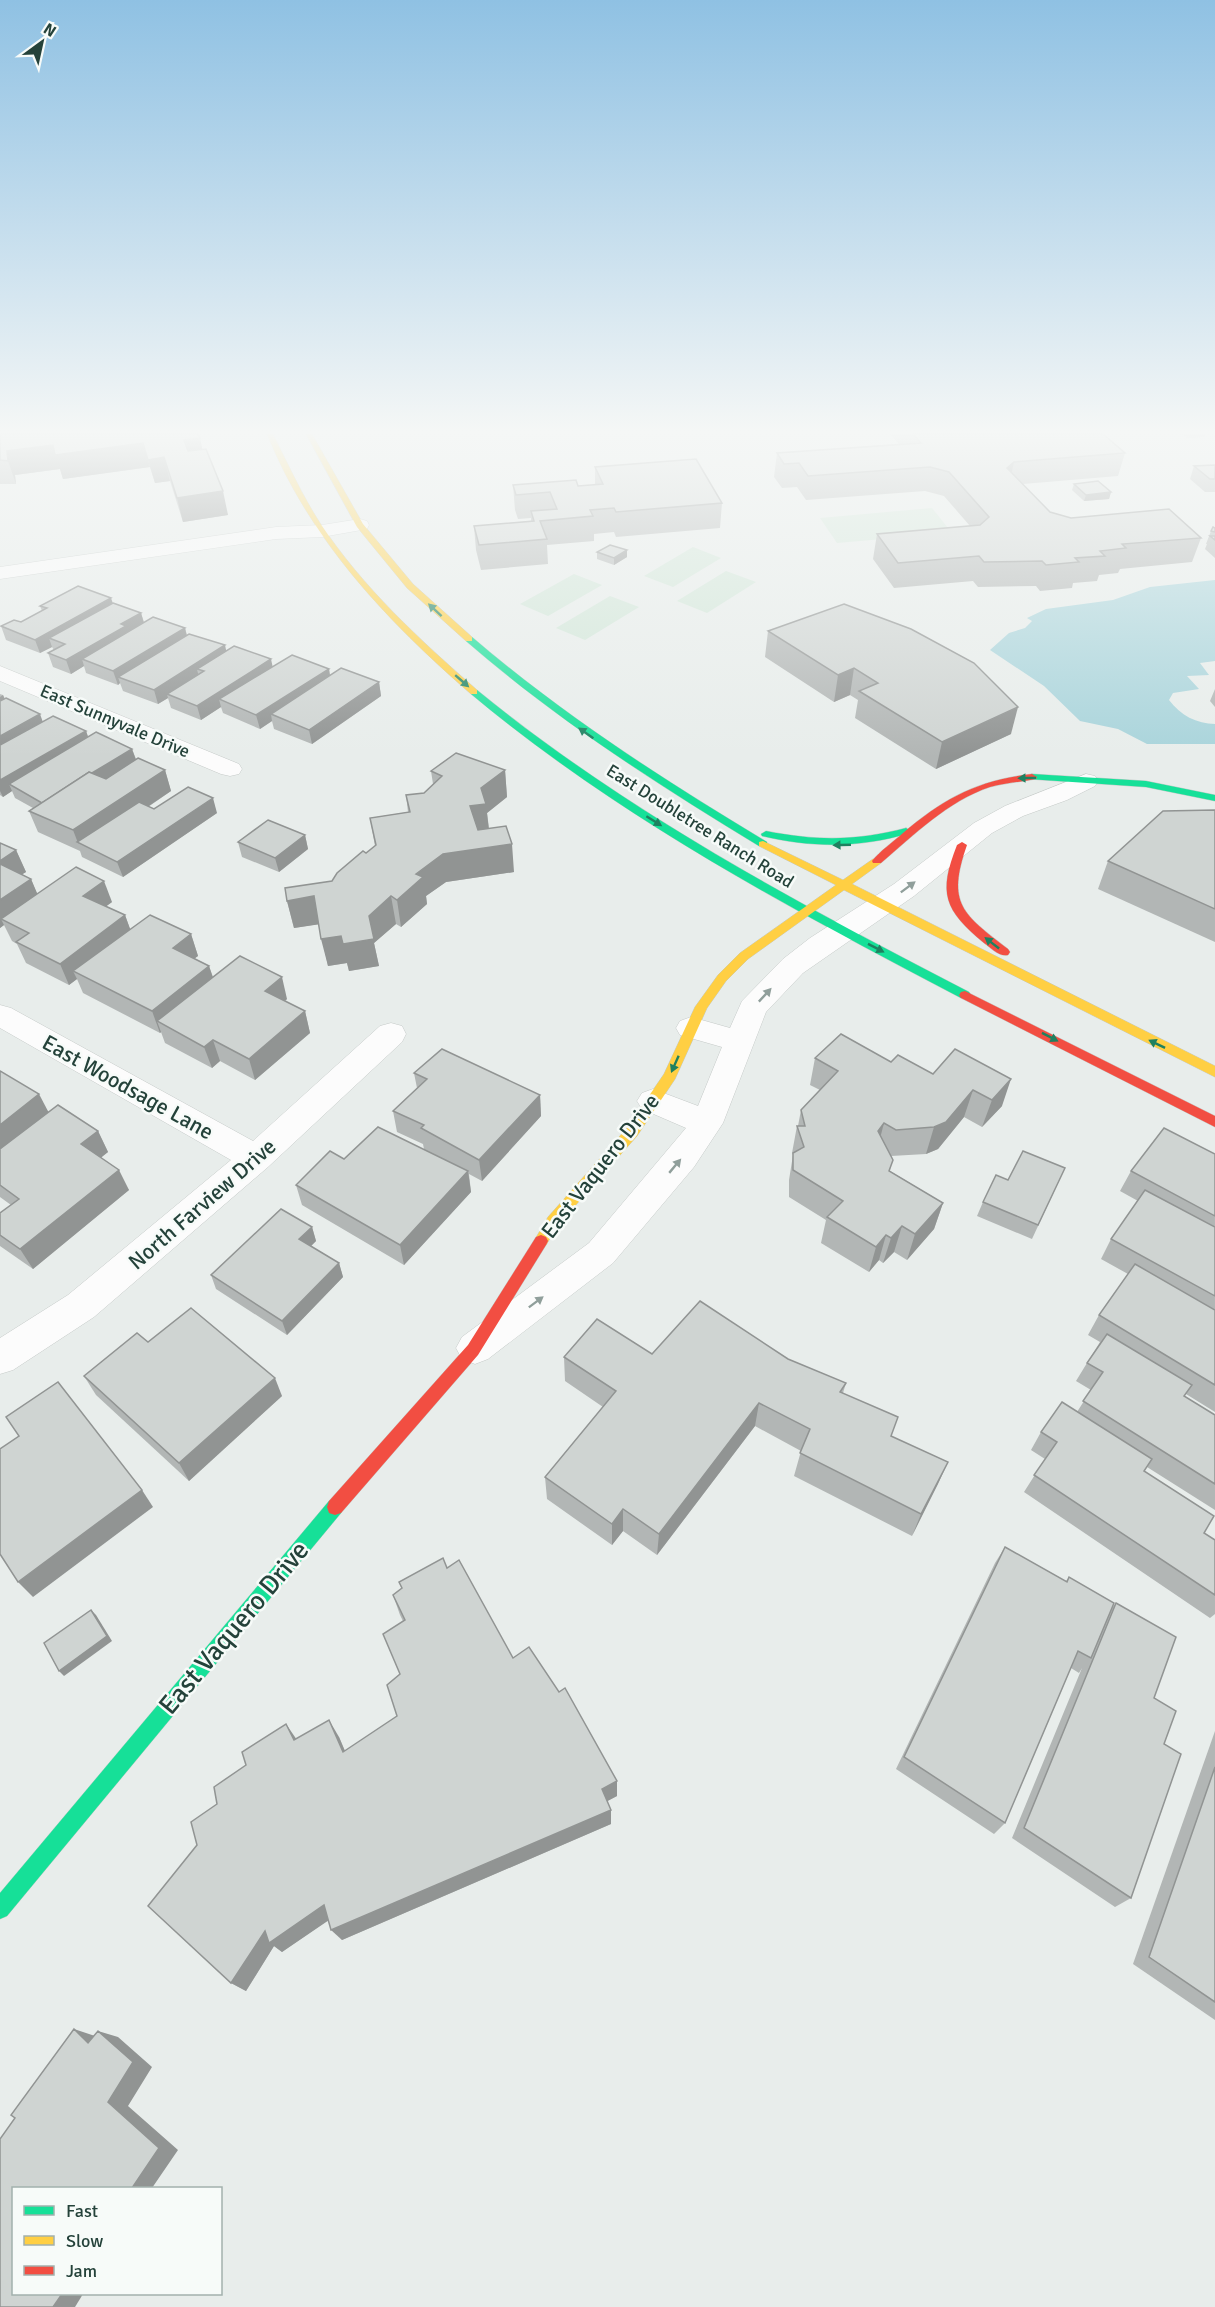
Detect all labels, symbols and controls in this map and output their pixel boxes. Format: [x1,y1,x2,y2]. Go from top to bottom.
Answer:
north arrow [12,12,72,72]
text: N [40,19,60,42]
one-way arrow [428,604,443,617]
one-way arrow [454,674,469,687]
street label: East Sunnyvale Drive [37,680,193,762]
one-way arrow [578,727,594,739]
street label: East Doubletree Ranch Road [602,759,798,893]
one-way arrow [1018,773,1037,782]
one-way arrow [646,815,663,826]
one-way arrow [833,840,852,849]
one-way arrow [901,881,916,893]
one-way arrow [985,938,1000,950]
one-way arrow [868,944,885,953]
one-way arrow [758,988,772,1003]
street label: East Woodsage Lane [38,1029,218,1145]
one-way arrow [1041,1032,1059,1042]
one-way arrow [1149,1039,1166,1048]
one-way arrow [670,1056,680,1074]
street label: East Vaquero Drive [535,1088,665,1244]
street label: North Farview Drive [123,1133,281,1275]
one-way arrow [668,1158,681,1174]
one-way arrow [529,1296,544,1308]
street label: East Vaquero Drive [152,1535,316,1721]
legend [12,2187,222,2295]
text: Fast [66,2200,98,2222]
text: Slow [66,2230,103,2252]
text: Jam [66,2260,97,2282]

